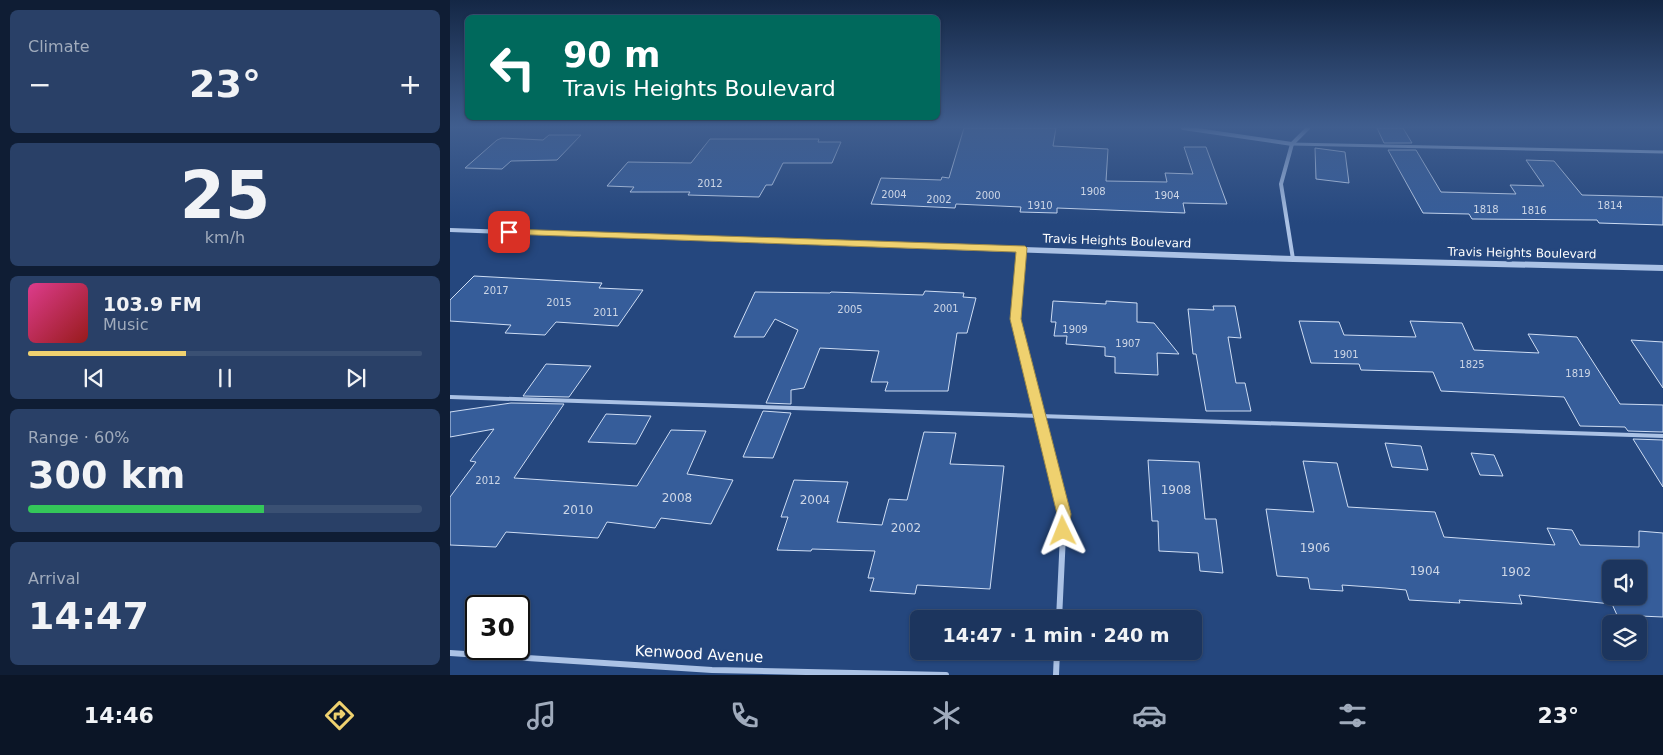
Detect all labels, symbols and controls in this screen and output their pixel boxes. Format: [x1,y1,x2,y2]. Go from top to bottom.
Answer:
icon: left [480,35,545,100]
text: 90 m [563,35,660,75]
text: Climate [28,37,90,56]
text: 23° [189,62,261,106]
text: − [28,68,51,101]
text: + [399,68,422,101]
text: Travis Heights Boulevard [563,76,836,101]
text: 25 [180,158,270,233]
house number: 2012 [697,178,723,189]
house number: 1908 [1080,186,1106,197]
house number: 2004 [881,189,907,200]
house number: 2000 [975,190,1001,201]
house number: 1904 [1154,190,1180,201]
house number: 2002 [926,194,952,205]
house number: 1910 [1027,200,1053,211]
house number: 1814 [1597,200,1623,211]
house number: 1818 [1473,204,1499,215]
house number: 1816 [1521,205,1547,216]
pin [488,211,530,253]
icon: arrive [495,218,523,246]
text: km/h [205,228,245,247]
street label: Travis Heights Boulevard [1041,231,1192,251]
street label: Travis Heights Boulevard [1446,245,1597,261]
house number: 2017 [483,285,509,296]
text: 103.9 FM [103,293,202,315]
house number: 2015 [546,297,572,308]
house number: 2001 [933,303,959,314]
house number: 2005 [837,304,863,315]
house number: 2011 [593,307,619,318]
text: Music [103,315,149,334]
house number: 1909 [1062,324,1088,335]
house number: 1907 [1115,338,1141,349]
house number: 1901 [1333,349,1359,360]
house number: 1825 [1459,359,1485,370]
icon: previous [80,364,108,392]
icon: pause [211,364,239,392]
icon: next [342,364,370,392]
house number: 1819 [1565,368,1591,379]
text: Range · 60% [28,428,130,447]
text: 300 km [28,453,185,497]
house number: 2012 [475,475,501,486]
house number: 1908 [1161,483,1191,497]
house number: 2008 [662,491,692,505]
house number: 2004 [800,493,830,507]
house number: 2010 [563,503,593,517]
position arrow [1036,504,1088,556]
house number: 2002 [891,521,921,535]
house number: 1906 [1300,541,1330,555]
map controls [1602,560,1647,660]
button: sound [1602,560,1647,605]
house number: 1904 [1410,564,1440,578]
house number: 1902 [1501,565,1531,579]
text: Arrival [28,569,80,588]
text: 14:47 [28,594,149,638]
speed limit sign: 30 [465,595,530,660]
button: layers [1602,615,1647,660]
text: 14:47 · 1 min · 240 m [942,624,1170,646]
street label: Kenwood Avenue [634,642,764,666]
icon: directions [322,698,357,733]
icon: music [524,698,559,733]
icon: phone [727,698,762,733]
icon: climate [929,698,964,733]
icon: car [1132,698,1167,733]
icon: filters [1335,698,1370,733]
text: 14:46 [84,703,154,728]
text: 23° [1537,703,1579,728]

